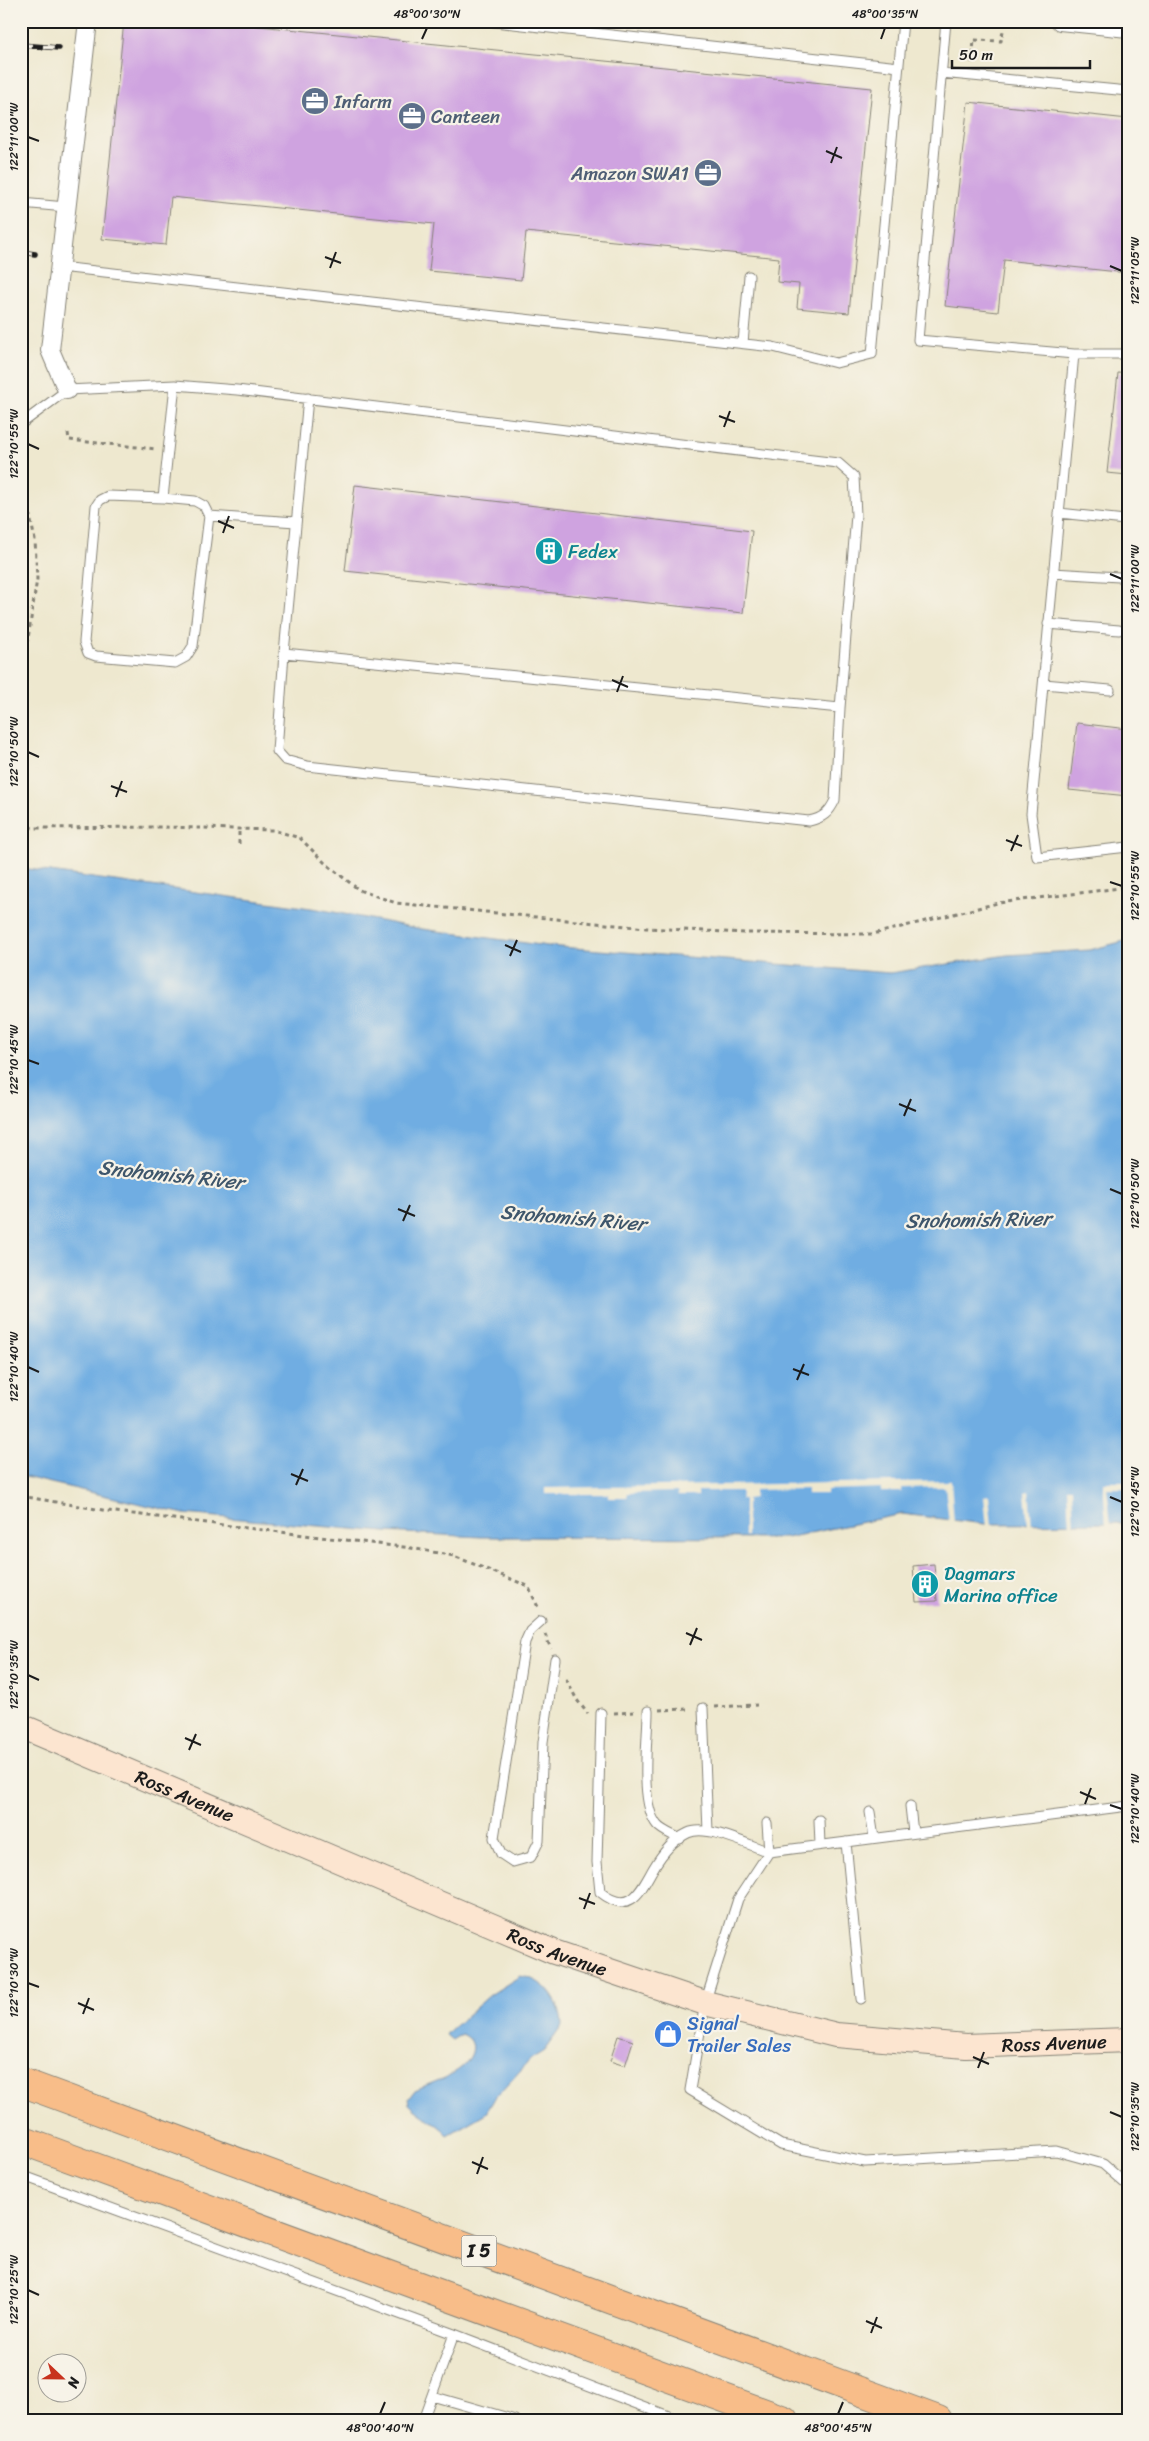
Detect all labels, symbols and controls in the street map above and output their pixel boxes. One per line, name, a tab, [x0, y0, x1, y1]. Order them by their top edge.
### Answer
text: 48°00'30"N	[394, 3, 461, 25]
text: 48°00'35"N	[852, 3, 919, 25]
scale bar	[952, 38, 1089, 70]
text: 50 m	[959, 42, 994, 68]
place label: Infarm	[333, 85, 392, 118]
office icon: Infarm	[300, 86, 330, 116]
place label: Canteen	[431, 100, 500, 133]
office icon: Canteen	[397, 101, 427, 131]
text: 122°11'00"W	[3, 102, 25, 171]
place label: Amazon SWA1	[570, 157, 689, 190]
office icon: Amazon SWA1	[693, 158, 723, 188]
text: 122°11'05"W	[1124, 236, 1146, 305]
text: 122°10'55"W	[3, 408, 25, 479]
place label: Fedex	[568, 535, 618, 568]
building icon: Fedex	[534, 536, 564, 566]
text: 122°11'00"W	[1124, 544, 1146, 613]
text: 122°10'50"W	[3, 716, 25, 787]
text: 122°10'55"W	[1124, 850, 1146, 921]
text: 122°10'45"W	[3, 1024, 25, 1095]
water label: Snohomish River	[97, 1150, 249, 1200]
text: 122°10'50"W	[1124, 1158, 1146, 1229]
water label: Snohomish River	[499, 1194, 651, 1242]
water label: Snohomish River	[905, 1201, 1055, 1239]
text: 122°10'40"W	[3, 1331, 25, 1402]
text: 122°10'45"W	[1124, 1466, 1146, 1537]
place label: Dagmars Marina office	[944, 1557, 1058, 1612]
building icon: Dagmars Marina office	[910, 1569, 940, 1599]
text: 122°10'35"W	[3, 1640, 25, 1710]
street label: Ross Avenue	[130, 1760, 240, 1831]
text: 122°10'40"W	[1124, 1773, 1146, 1844]
street label: Ross Avenue	[502, 1918, 612, 1985]
text: 122°10'30"W	[3, 1947, 25, 2018]
place label: Signal Trailer Sales	[687, 2007, 791, 2062]
shop icon: Signal Trailer Sales	[653, 2019, 683, 2049]
street label: Ross Avenue	[1001, 2024, 1108, 2061]
text: 122°10'35"W	[1124, 2082, 1146, 2152]
road number: I 5	[462, 2236, 496, 2266]
text: 122°10'25"W	[3, 2254, 25, 2325]
north arrow	[38, 2354, 88, 2404]
text: N	[60, 2373, 87, 2392]
text: 48°00'40"N	[346, 2417, 415, 2439]
text: 48°00'45"N	[804, 2417, 872, 2439]

